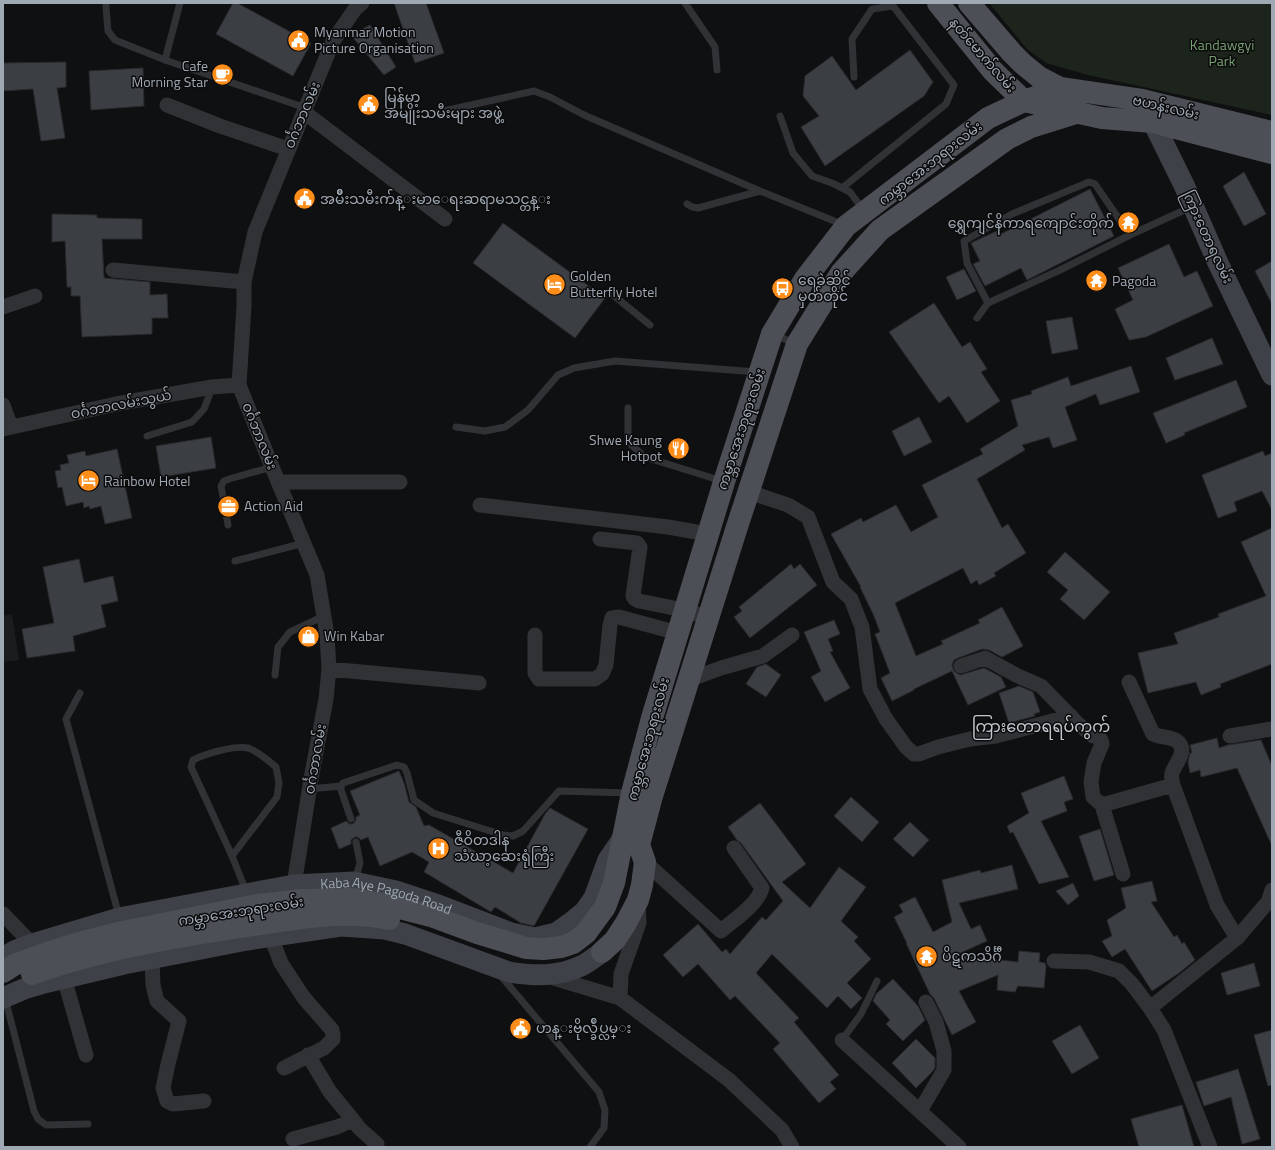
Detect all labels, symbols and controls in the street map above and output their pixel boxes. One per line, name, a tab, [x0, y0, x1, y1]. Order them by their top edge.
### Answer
street label: နတ်မောက်လမ်း	[943, 12, 1022, 98]
place label: Myanmar Motion Picture Organisation	[314, 21, 434, 58]
public building icon: Myanmar Motion Picture Organisation	[286, 27, 312, 53]
park label: Kandawgyi Park	[1190, 34, 1254, 71]
place label: Cafe Morning Star	[131, 55, 208, 92]
cafe icon: Cafe Morning Star	[210, 61, 236, 87]
street label: ဝင်္ဂဘာလမ်း	[278, 78, 325, 152]
place label: မြန်မာ့ အမျိုးသမီးများ အဖွဲ့	[384, 86, 504, 125]
street label: ဗဟန်းလမ်း	[1130, 89, 1202, 126]
public building icon: မြန်မာ့ အမျိုးသမီးများ အဖွဲ့	[355, 92, 381, 118]
street label: ကမ္ဘာအေးဘုရားလမ်း	[873, 115, 987, 211]
public building icon: အမ်ိဳးသမီးက်န္းမာေရးဆရာမသင္တန္း	[292, 186, 318, 212]
street label: ကြားတောရလမ်း	[1176, 187, 1239, 288]
place label: အမ်ိဳးသမီးက်န္းမာေရးဆရာမသင္တန္း	[320, 188, 551, 211]
temple icon: ရွှေကျင်နိကာရကျောင်းတိုက်	[1116, 210, 1142, 236]
place label: ရွှေကျင်နိကာရကျောင်းတိုက်	[948, 212, 1114, 235]
place label: Golden Butterfly Hotel	[570, 265, 657, 302]
temple icon: Pagoda	[1083, 268, 1109, 294]
place label: ရေခဲဆိုင် မှတ်တိုင်	[798, 269, 851, 308]
place label: Pagoda	[1112, 270, 1156, 291]
hotel icon: Golden Butterfly Hotel	[542, 271, 568, 297]
bus stop icon: ရေခဲဆိုင် မှတ်တိုင်	[769, 275, 795, 301]
street label: ကမ္ဘာအေးဘုရားလမ်း	[711, 365, 772, 493]
street label: ဝင်္ဂဘာလမ်းသွယ်	[69, 383, 173, 425]
street label: ဝင်္ဂဘာလမ်း	[237, 399, 283, 473]
place label: Shwe Kaung Hotpot	[589, 429, 662, 466]
restaurant icon: Shwe Kaung Hotpot	[665, 435, 691, 461]
hotel icon: Rainbow Hotel	[75, 468, 101, 494]
place label: Rainbow Hotel	[104, 470, 191, 491]
office icon: Action Aid	[216, 493, 242, 519]
place label: Action Aid	[244, 495, 303, 516]
shop icon: Win Kabar	[296, 623, 322, 649]
place label: Win Kabar	[324, 625, 384, 646]
street label: ကမ္ဘာအေးဘုရားလမ်း	[621, 675, 676, 803]
district label: ကြားတောရရပ်ကွက်	[972, 714, 1110, 740]
street label: ဝင်္ဂဘာလမ်း	[298, 722, 331, 796]
place label: ဇီဝိတဒါန သံဃာ့ဆေးရုံကြီး	[454, 829, 554, 868]
hospital icon: ဇီဝိတဒါန သံဃာ့ဆေးရုံကြီး	[425, 835, 451, 861]
street label: Kaba Aye Pagoda Road	[320, 871, 455, 919]
street label: ကမ္ဘာအေးဘုရားလမ်း	[177, 890, 305, 933]
temple icon: ပိဋကသိင်္ဂီ	[914, 943, 940, 969]
place label: ပိဋကသိင်္ဂီ	[942, 945, 1002, 968]
public building icon: ဟန္းဗိုလ္ခ်ဳပ္လမ္း	[507, 1015, 533, 1041]
place label: ဟန္းဗိုလ္ခ်ဳပ္လမ္း	[536, 1017, 631, 1040]

